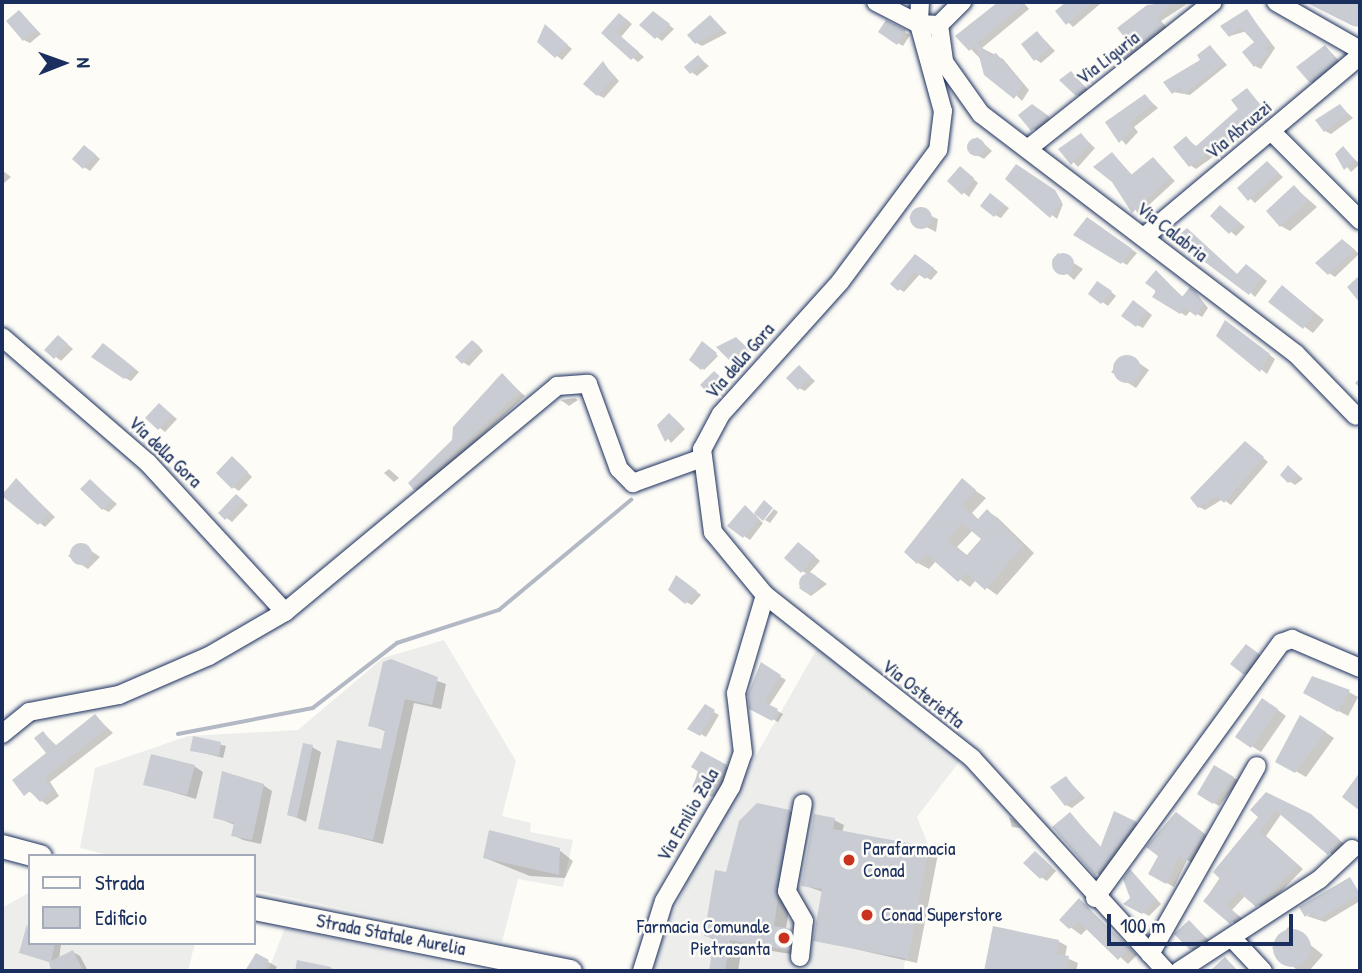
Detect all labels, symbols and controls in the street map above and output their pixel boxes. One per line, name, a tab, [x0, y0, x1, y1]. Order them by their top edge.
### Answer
street label: Via Liguria	[1072, 26, 1144, 90]
north arrow	[28, 28, 98, 98]
text: N	[71, 57, 97, 68]
street label: Via Abruzzi	[1201, 96, 1277, 164]
street label: Via Calabria	[1132, 197, 1212, 267]
street label: Via della Gora	[701, 318, 779, 404]
street label: Via della Gora	[124, 411, 206, 493]
street label: Via Osterietta	[877, 655, 969, 733]
street label: Via Emilio Zola	[652, 765, 724, 865]
place label: Parafarmacia Conad	[863, 838, 955, 882]
marker: Parafarmacia Conad	[841, 852, 857, 868]
legend	[28, 854, 256, 945]
text: Strada	[95, 868, 145, 897]
scale bar	[1110, 900, 1296, 944]
text: Edificio	[95, 903, 147, 932]
place label: Conad Superstore	[881, 904, 1003, 926]
marker: Conad Superstore	[859, 907, 875, 923]
street label: Strada Statale Aurelia	[315, 909, 467, 961]
text: 100 m	[1120, 911, 1166, 940]
place label: Farmacia Comunale Pietrasanta	[637, 916, 770, 960]
marker: Farmacia Comunale Pietrasanta	[776, 930, 792, 946]

